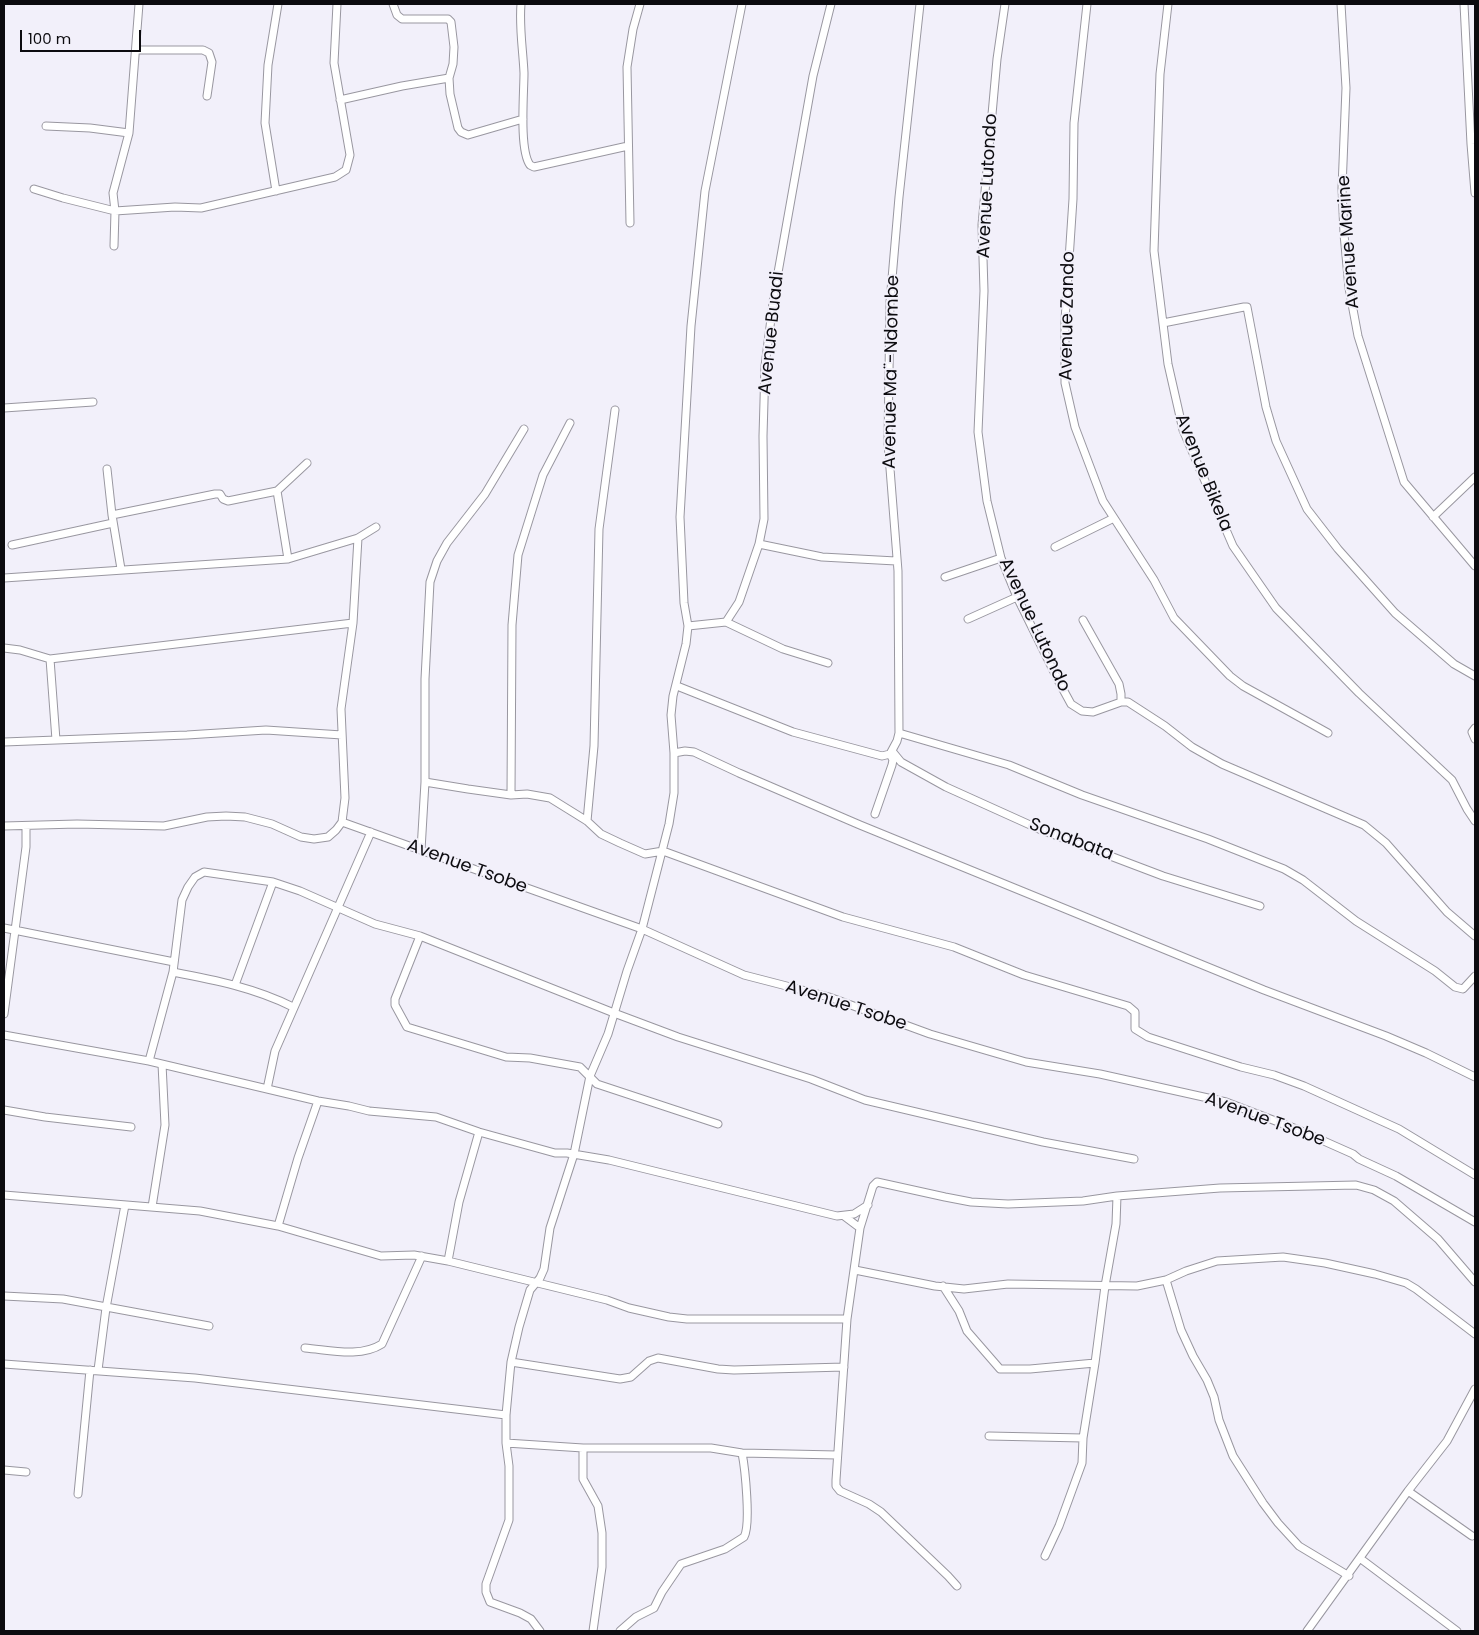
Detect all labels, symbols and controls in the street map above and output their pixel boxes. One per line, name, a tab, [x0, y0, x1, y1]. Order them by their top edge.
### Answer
scale bar	[22, 20, 144, 52]
text: 100 m	[28, 28, 71, 49]
street label: Avenue Lutondo	[973, 113, 1003, 259]
street label: Avenue Marine	[1334, 174, 1364, 310]
street label: Avenue Zando	[1056, 251, 1080, 381]
street label: Avenue Buadi	[755, 270, 789, 396]
street label: Avenue Ma¨-Ndombe	[880, 275, 904, 469]
street label: Avenue Bikela	[1170, 411, 1236, 535]
street label: Avenue Lutondo	[994, 555, 1074, 695]
street label: Sonabata	[1026, 814, 1116, 866]
street label: Avenue Tsobe	[404, 835, 530, 899]
street label: Avenue Tsobe	[783, 976, 909, 1036]
street label: Avenue Tsobe	[1202, 1088, 1328, 1152]

